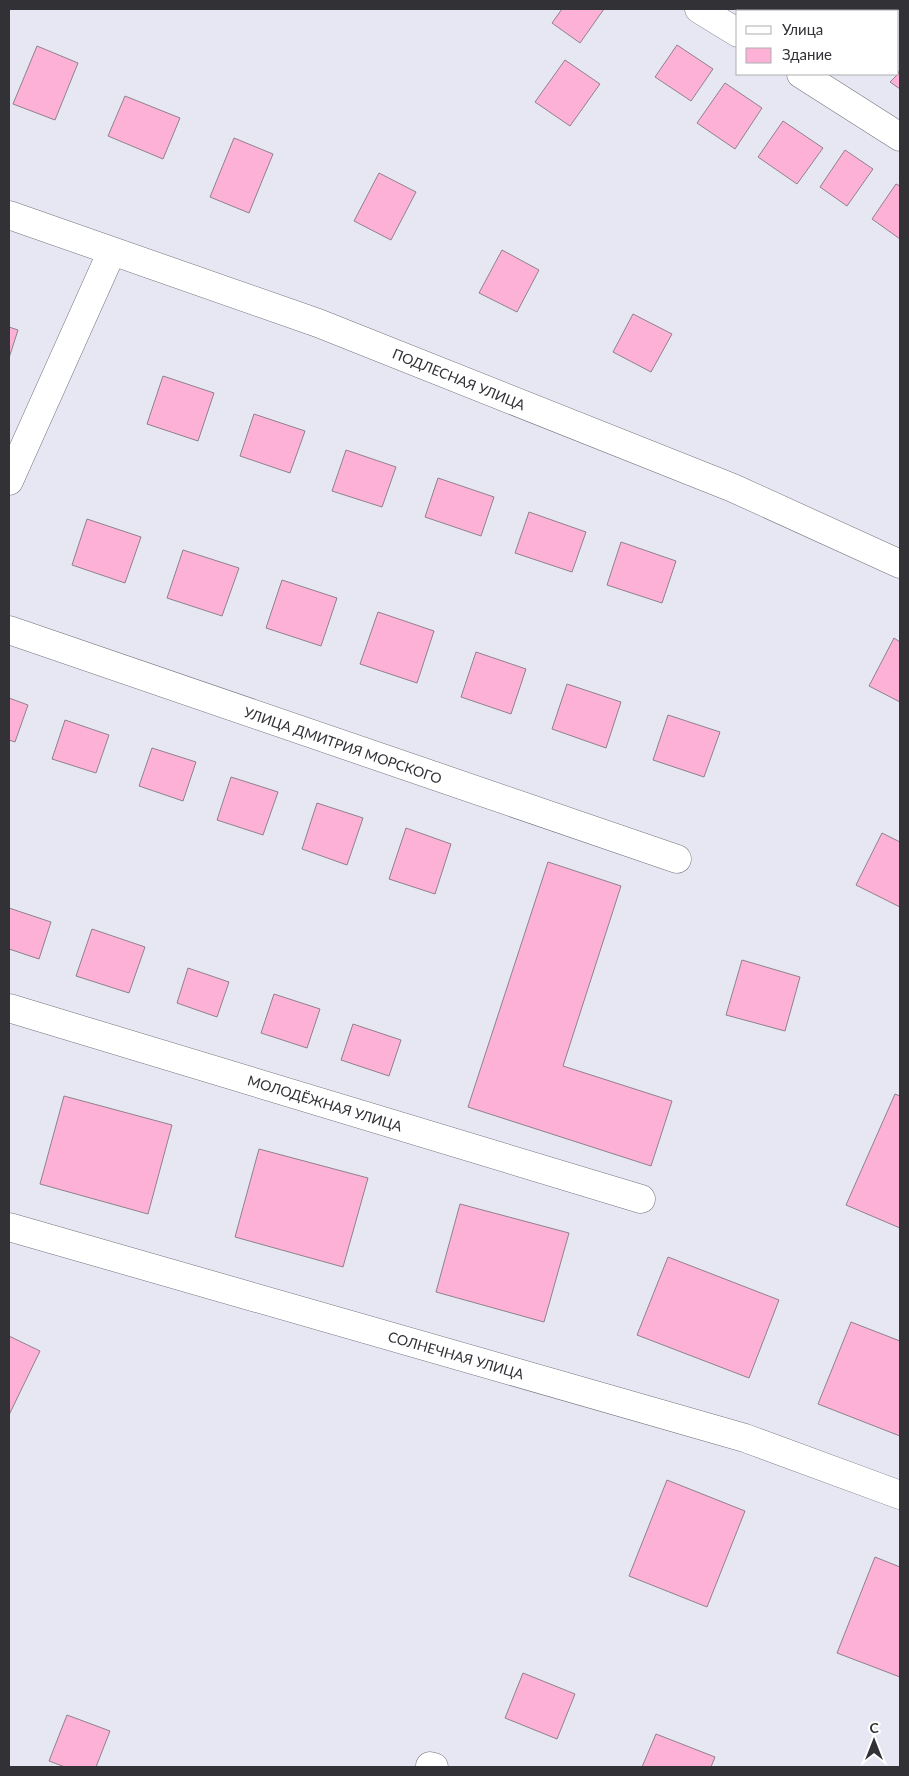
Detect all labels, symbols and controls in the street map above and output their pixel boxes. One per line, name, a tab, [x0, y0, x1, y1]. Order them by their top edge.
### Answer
legend	[736, 10, 899, 75]
text: Улица	[782, 20, 823, 38]
text: Здание	[782, 45, 832, 63]
street label: ПОДЛЕСНАЯ УЛИЦА	[390, 345, 528, 414]
street label: УЛИЦА ДМИТРИЯ МОРСКОГО	[242, 703, 444, 787]
street label: МОЛОДЁЖНАЯ УЛИЦА	[246, 1071, 405, 1135]
street label: СОЛНЕЧНАЯ УЛИЦА	[386, 1327, 526, 1383]
north arrow	[849, 1716, 899, 1766]
text: С	[869, 1719, 879, 1736]

